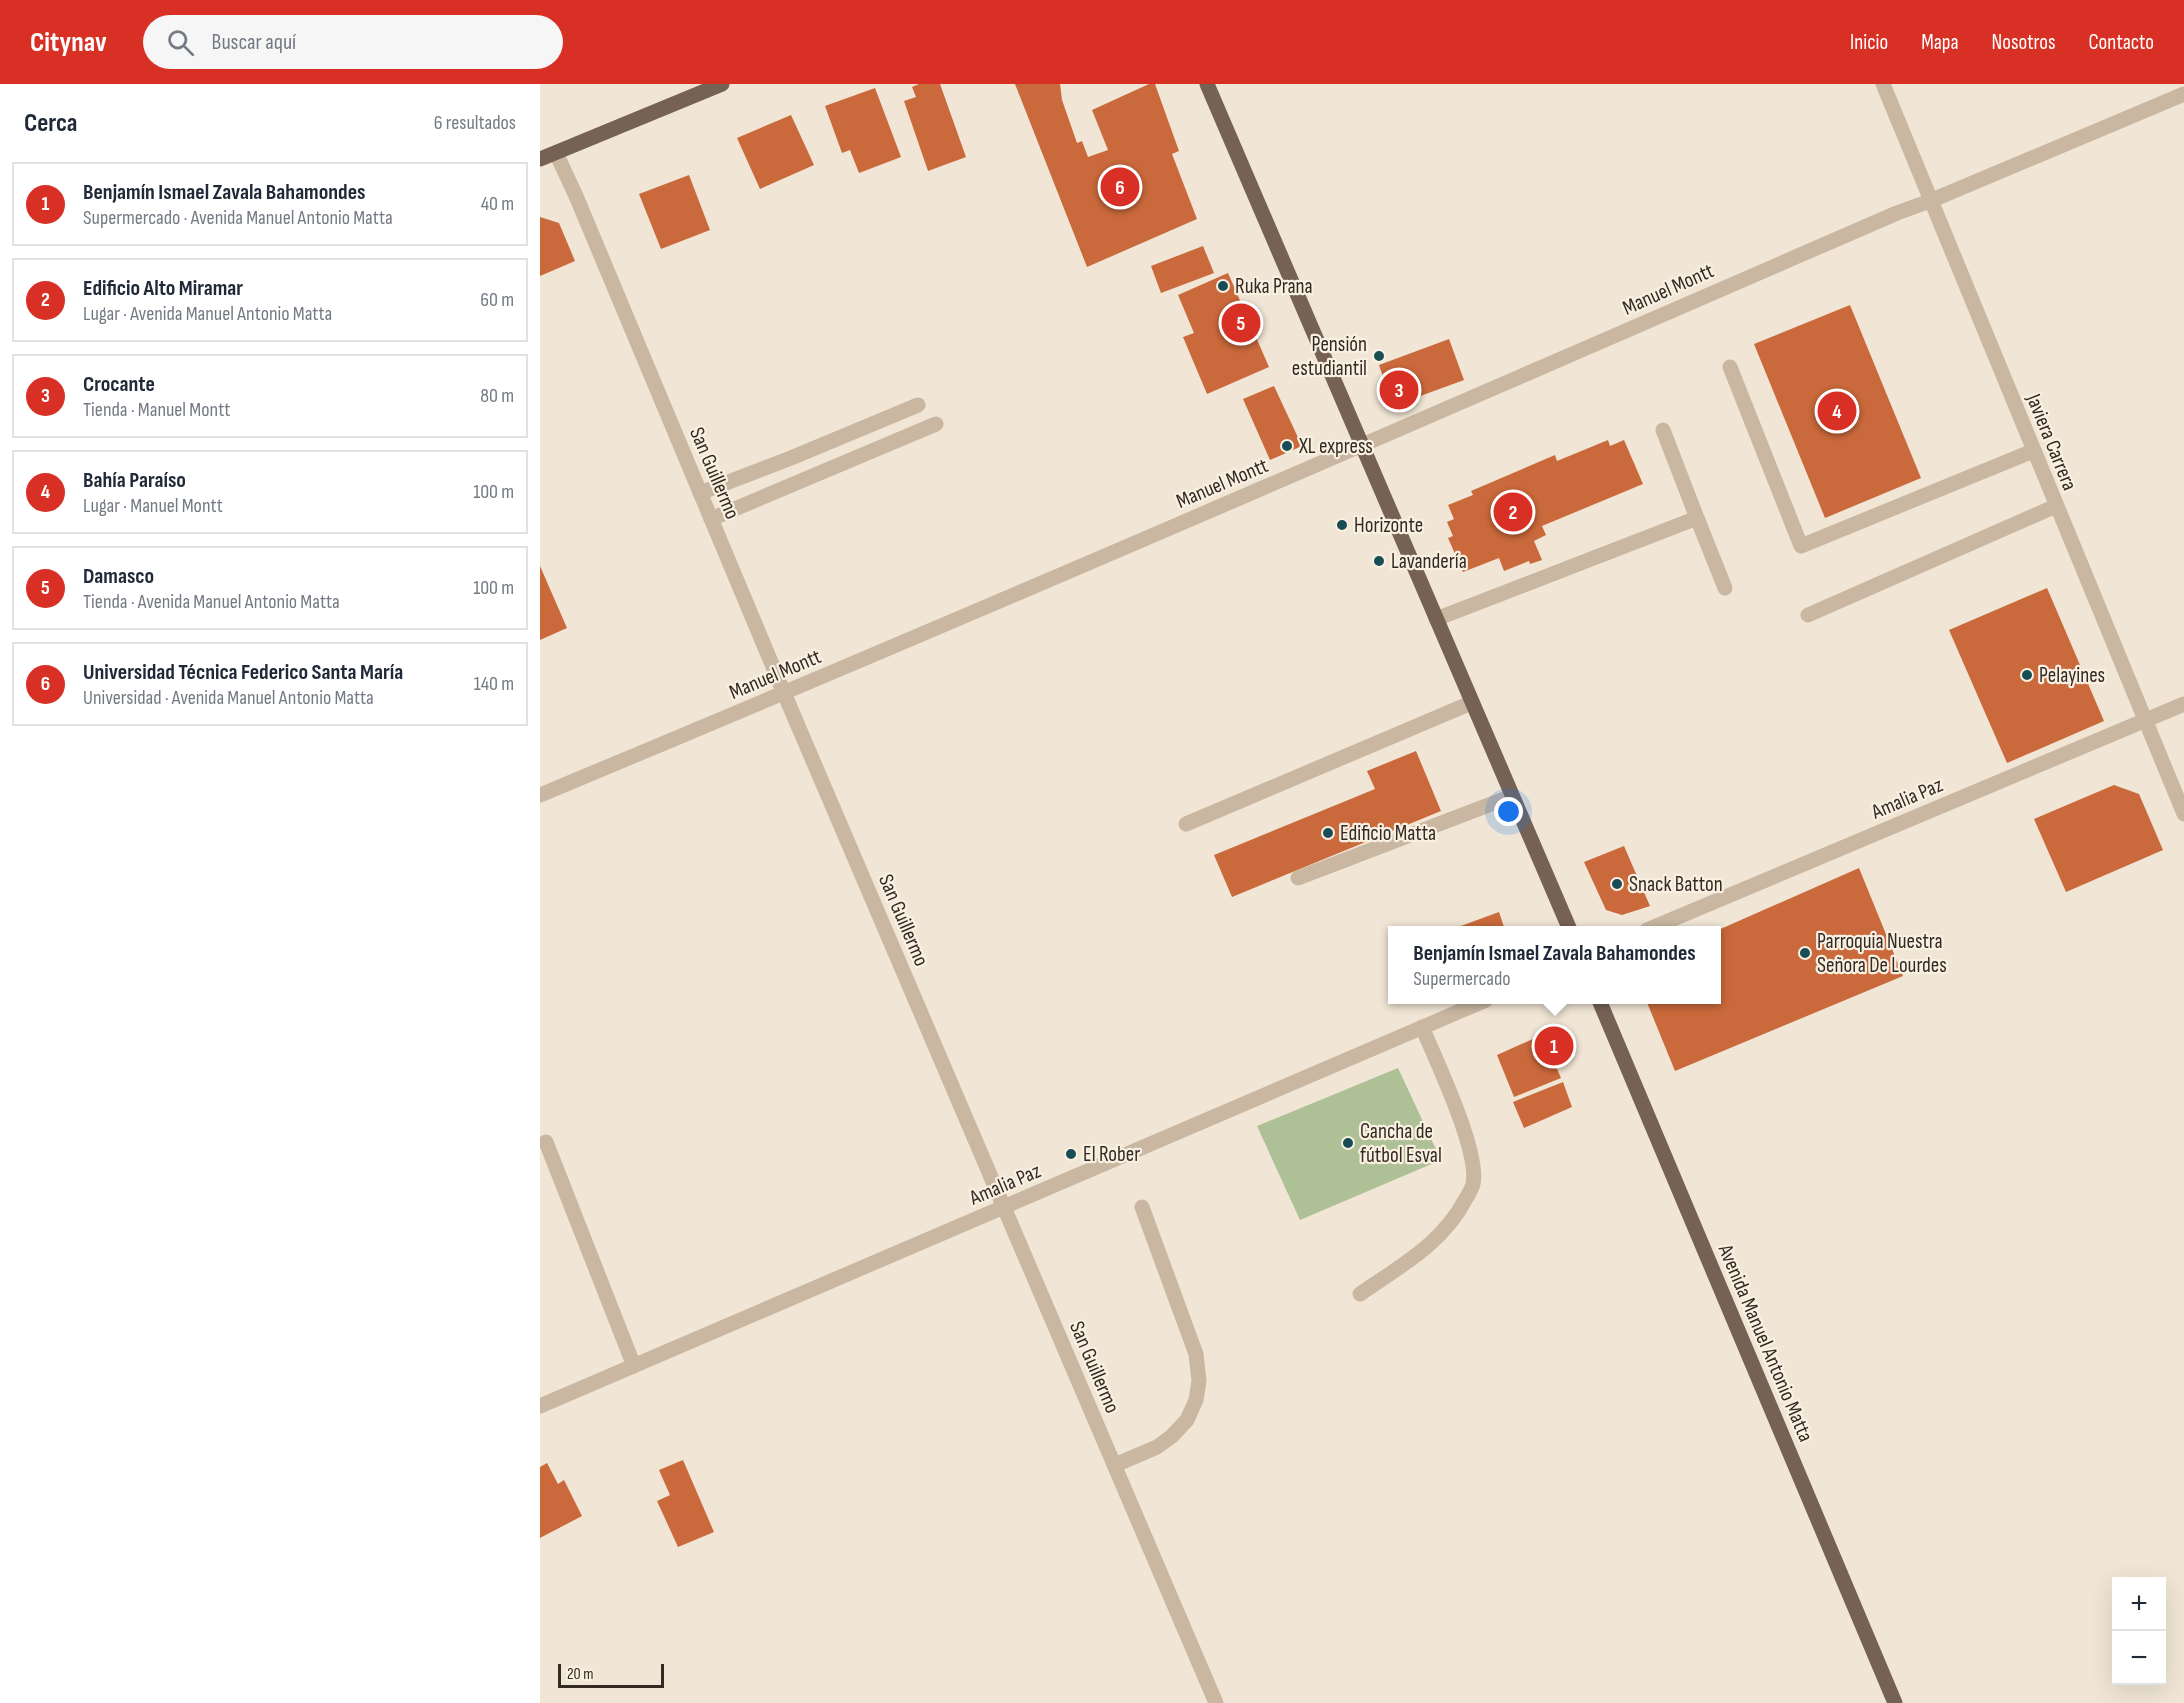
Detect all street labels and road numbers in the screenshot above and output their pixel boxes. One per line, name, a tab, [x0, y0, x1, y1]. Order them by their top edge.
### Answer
street label: Manuel Montt	[1619, 258, 1718, 321]
street label: Javiera Carrera	[2021, 389, 2082, 494]
street label: San Guillermo	[684, 424, 745, 523]
street label: Manuel Montt	[1173, 453, 1272, 514]
street label: Manuel Montt	[726, 644, 825, 705]
street label: Amalia Paz	[1867, 772, 1947, 825]
street label: San Guillermo	[873, 871, 934, 970]
street label: Amalia Paz	[965, 1158, 1045, 1211]
street label: Avenida Manuel Antonio Matta	[1712, 1240, 1818, 1446]
street label: San Guillermo	[1064, 1318, 1125, 1417]

